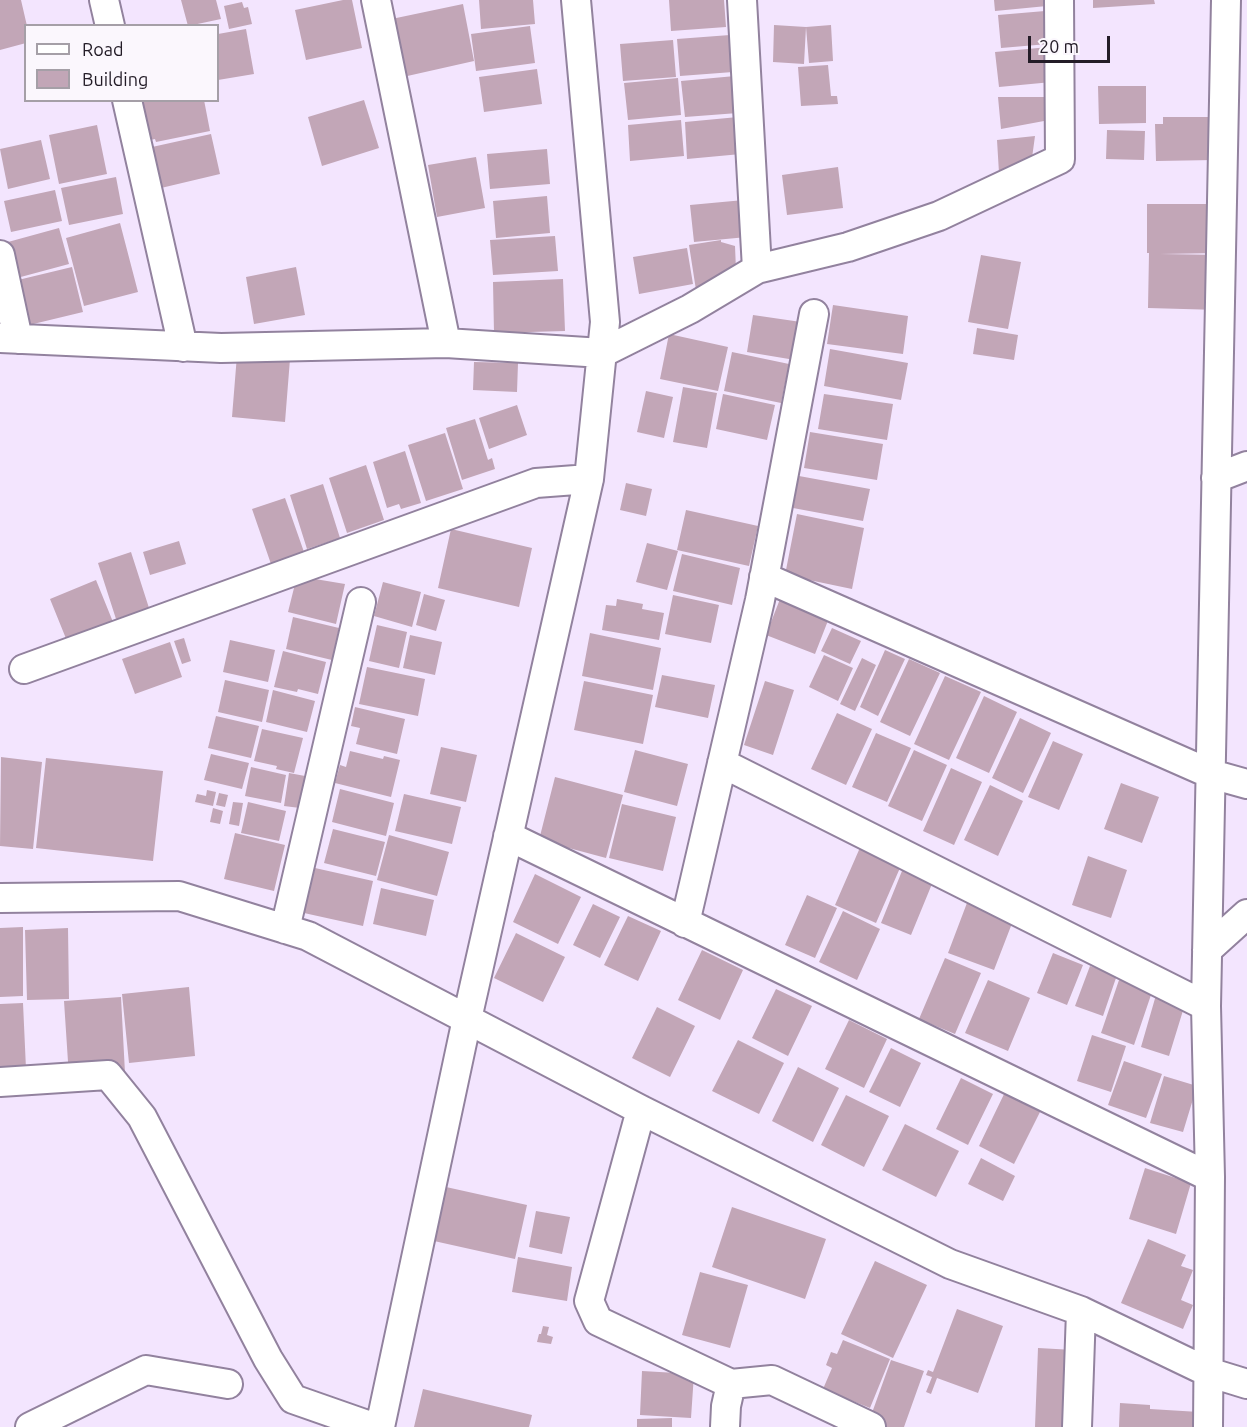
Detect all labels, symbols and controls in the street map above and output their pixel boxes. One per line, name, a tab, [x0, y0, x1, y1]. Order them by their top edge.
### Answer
legend	[24, 24, 219, 102]
scale bar	[1031, 24, 1114, 62]
text: 20 m	[1039, 36, 1079, 56]
text: Road	[82, 39, 124, 59]
text: Building	[82, 69, 148, 89]

